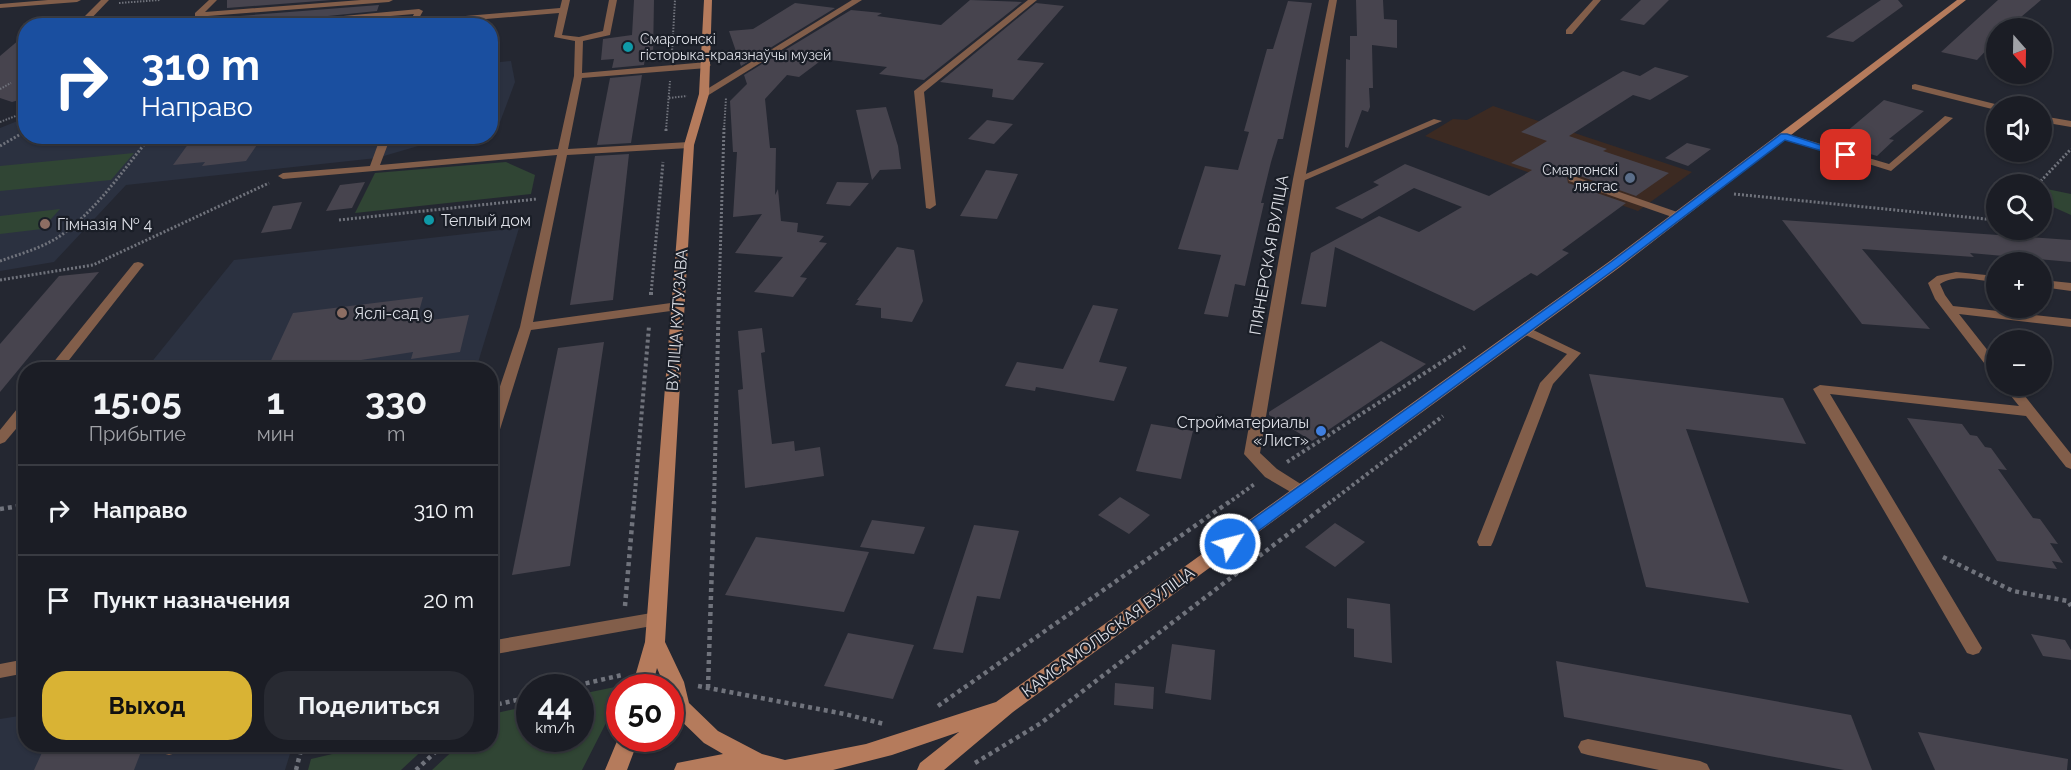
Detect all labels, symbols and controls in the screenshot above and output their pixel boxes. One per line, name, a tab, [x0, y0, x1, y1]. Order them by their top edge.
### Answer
north arrow	[1986, 18, 2052, 84]
map controls	[1986, 18, 2052, 396]
place label: Смаргонскі гісторыка-краязнаўчы музей	[640, 31, 831, 63]
marker: Смаргонскі гісторыка-краязнаўчы музей	[621, 40, 635, 54]
text: 310 m	[141, 41, 260, 90]
icon: right	[42, 42, 120, 120]
text: Направо	[141, 91, 253, 122]
button: sound	[1986, 96, 2052, 162]
pin	[1820, 129, 1871, 180]
icon: arrive	[1829, 138, 1862, 171]
place label: Смаргонскі лясгас	[1542, 162, 1618, 194]
marker: Смаргонскі лясгас	[1623, 171, 1637, 185]
street label: ПІЯНЕРСКАЯ ВУЛІЦА	[1246, 173, 1292, 336]
button: search	[1986, 174, 2052, 240]
place label: Теплый дом	[441, 211, 531, 230]
marker: Теплый дом	[422, 213, 436, 227]
place label: Гімназія № 4	[57, 215, 153, 234]
marker: Гімназія № 4	[38, 217, 52, 231]
street label: ВУЛІЦА КУТУЗАВА	[663, 248, 691, 392]
button: +	[1986, 252, 2052, 318]
place label: Яслі-сад 9	[354, 304, 433, 323]
marker: Яслі-сад 9	[335, 306, 349, 320]
button: −	[1986, 330, 2052, 396]
text: 15:05	[93, 380, 182, 422]
text: 1	[267, 380, 284, 422]
text: 330	[365, 380, 427, 422]
place label: Стройматериалы «Лист»	[1177, 413, 1309, 450]
text: Прибытие	[89, 422, 186, 446]
text: мин	[257, 422, 294, 446]
text: m	[387, 422, 405, 446]
marker: Стройматериалы «Лист»	[1314, 424, 1328, 438]
icon: right	[42, 494, 75, 527]
text: Направо	[93, 497, 187, 523]
text: 310 m	[414, 497, 474, 523]
position arrow	[1198, 512, 1262, 576]
street label: КАМСАМОЛЬСКАЯ ВУЛІЦА	[1018, 563, 1198, 701]
icon: arrive	[42, 584, 75, 617]
text: Пункт назначения	[93, 587, 290, 613]
text: 20 m	[423, 587, 474, 613]
button: Выход	[42, 671, 252, 740]
button: Поделиться	[264, 671, 474, 740]
speed limit sign: 50	[606, 674, 684, 752]
text: 44	[538, 688, 572, 723]
text: km/h	[535, 719, 575, 737]

